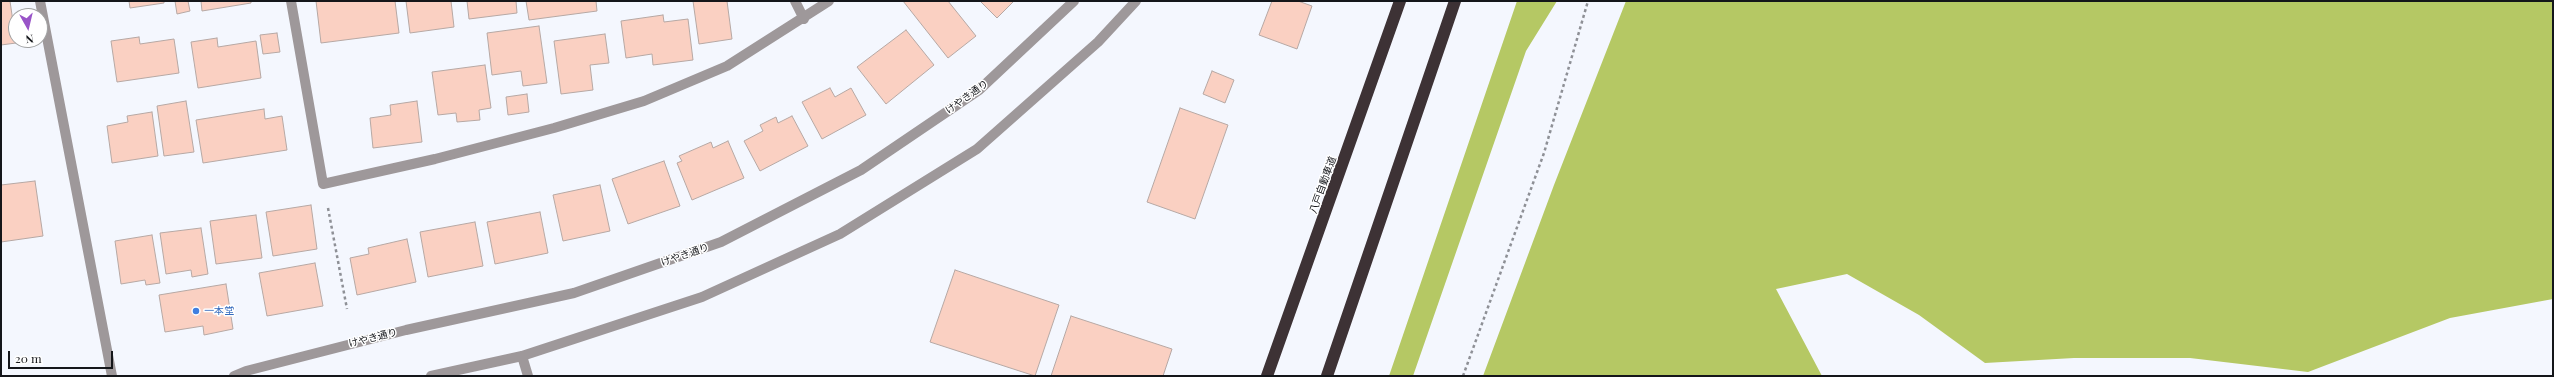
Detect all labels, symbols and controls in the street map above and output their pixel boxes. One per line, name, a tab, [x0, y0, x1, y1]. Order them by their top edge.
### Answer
north arrow	[8, 8, 48, 48]
text: N	[25, 31, 35, 47]
street label: けやき通り	[943, 77, 991, 117]
street label: 八戸自動車道	[1307, 155, 1339, 215]
street label: けやき通り	[659, 241, 711, 269]
place label: 一本堂	[204, 305, 234, 317]
marker: 一本堂	[191, 306, 201, 316]
street label: けやき通り	[347, 326, 399, 350]
scale bar	[10, 343, 115, 369]
text: 20 m	[15, 350, 42, 366]

